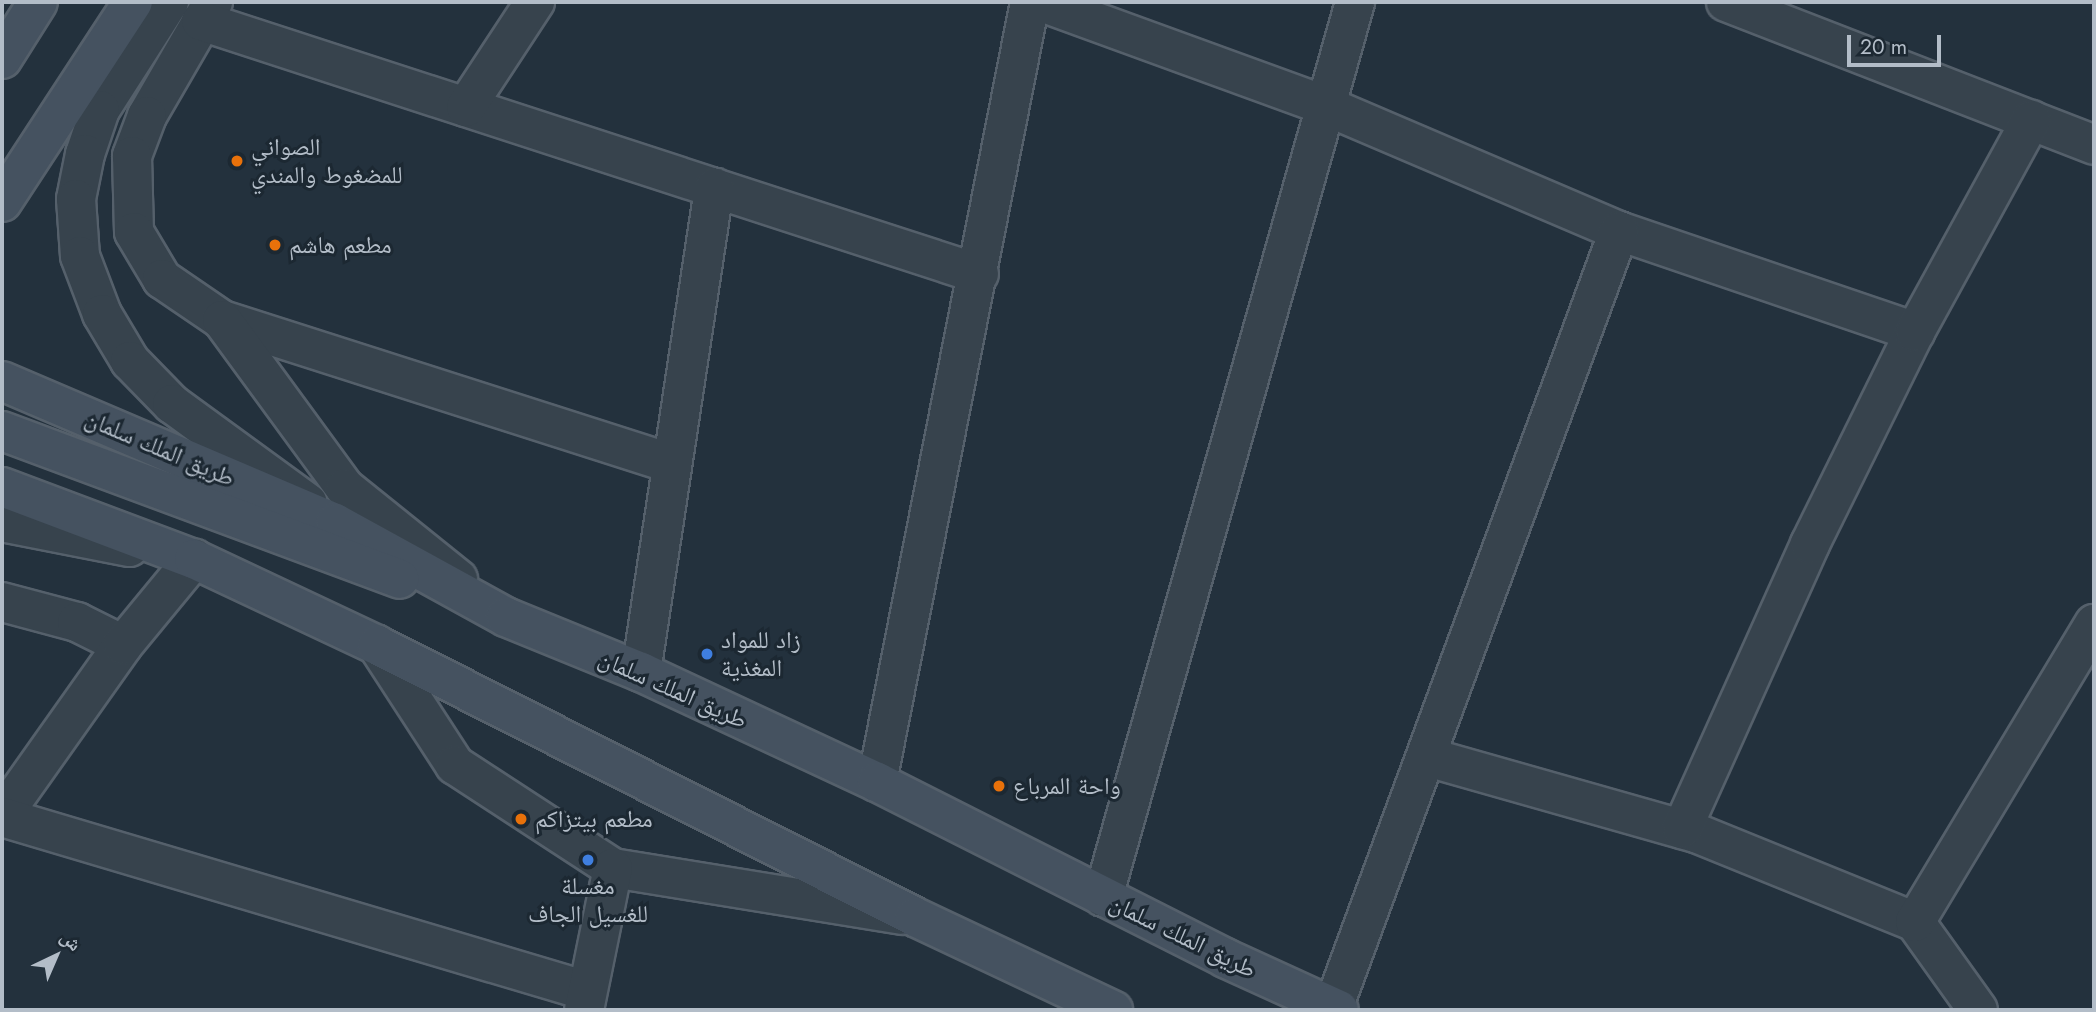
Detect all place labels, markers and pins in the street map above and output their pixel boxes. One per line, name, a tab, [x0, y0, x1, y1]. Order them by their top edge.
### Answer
place label: الصواني للمضغوط والمندي	[251, 133, 403, 189]
marker: الصواني للمضغوط والمندي	[229, 153, 245, 169]
place label: مطعم هاشم	[289, 231, 392, 259]
marker: مطعم هاشم	[267, 237, 283, 253]
place label: زاد للمواد المغذية	[721, 626, 801, 682]
marker: زاد للمواد المغذية	[699, 646, 715, 662]
place label: واحة المرباع	[1013, 772, 1121, 800]
marker: واحة المرباع	[991, 778, 1007, 794]
place label: مطعم بيتزاكم	[535, 805, 653, 833]
marker: مطعم بيتزاكم	[513, 811, 529, 827]
marker: مغسلة للغسيل الجاف	[580, 852, 596, 868]
place label: مغسلة للغسيل الجاف	[528, 872, 648, 928]

